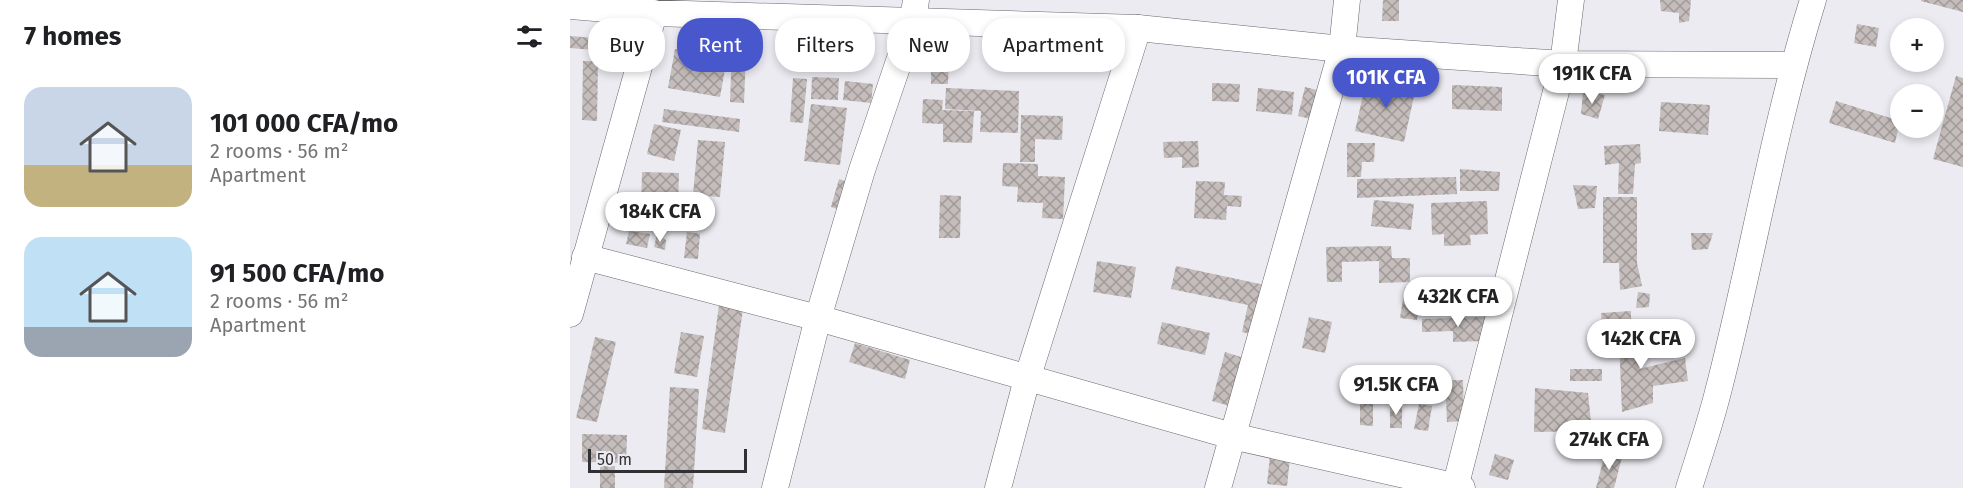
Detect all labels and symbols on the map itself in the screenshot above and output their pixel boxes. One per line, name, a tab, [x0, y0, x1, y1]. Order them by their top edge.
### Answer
pin: 191K CFA	[1530, 54, 1654, 105]
pin: 101K CFA	[1324, 58, 1448, 109]
pin: 184K CFA	[598, 192, 722, 243]
pin: 432K CFA	[1396, 277, 1520, 328]
pin: 142K CFA	[1579, 319, 1703, 370]
pin: 91.5K CFA	[1327, 365, 1465, 416]
pin: 274K CFA	[1547, 420, 1671, 471]
scale bar	[588, 446, 747, 474]

